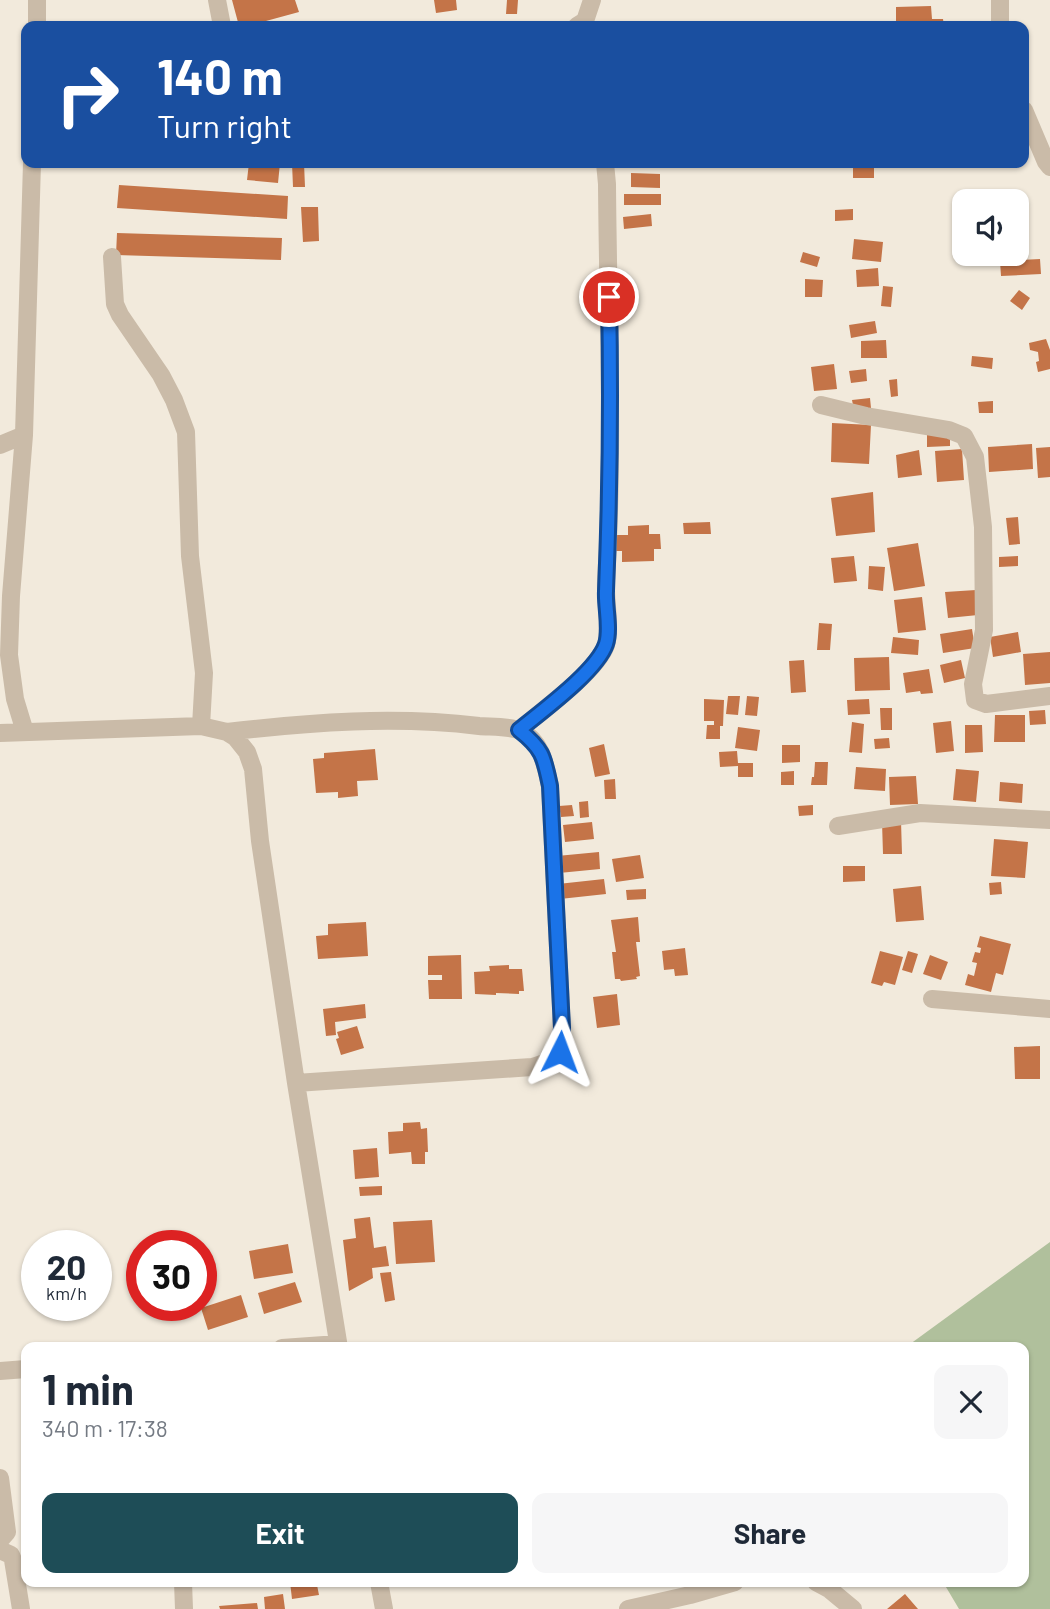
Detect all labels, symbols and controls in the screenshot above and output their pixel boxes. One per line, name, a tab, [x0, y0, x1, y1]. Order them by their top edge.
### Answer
text: 140 m	[157, 46, 283, 105]
icon: right	[42, 49, 133, 140]
text: Turn right	[157, 106, 292, 144]
map controls	[952, 189, 1029, 266]
button: sound	[952, 189, 1029, 266]
pin	[579, 267, 639, 327]
icon: arrive	[590, 278, 628, 316]
position arrow	[523, 1015, 597, 1089]
speed limit sign: 30	[126, 1230, 217, 1321]
text: 20	[47, 1245, 86, 1287]
text: km/h	[46, 1282, 87, 1304]
text: 1 min	[42, 1363, 134, 1413]
button: close	[934, 1365, 1008, 1439]
text: 340 m · 17:38	[42, 1414, 168, 1442]
button: Exit	[42, 1493, 518, 1573]
button: Share	[532, 1493, 1008, 1573]

